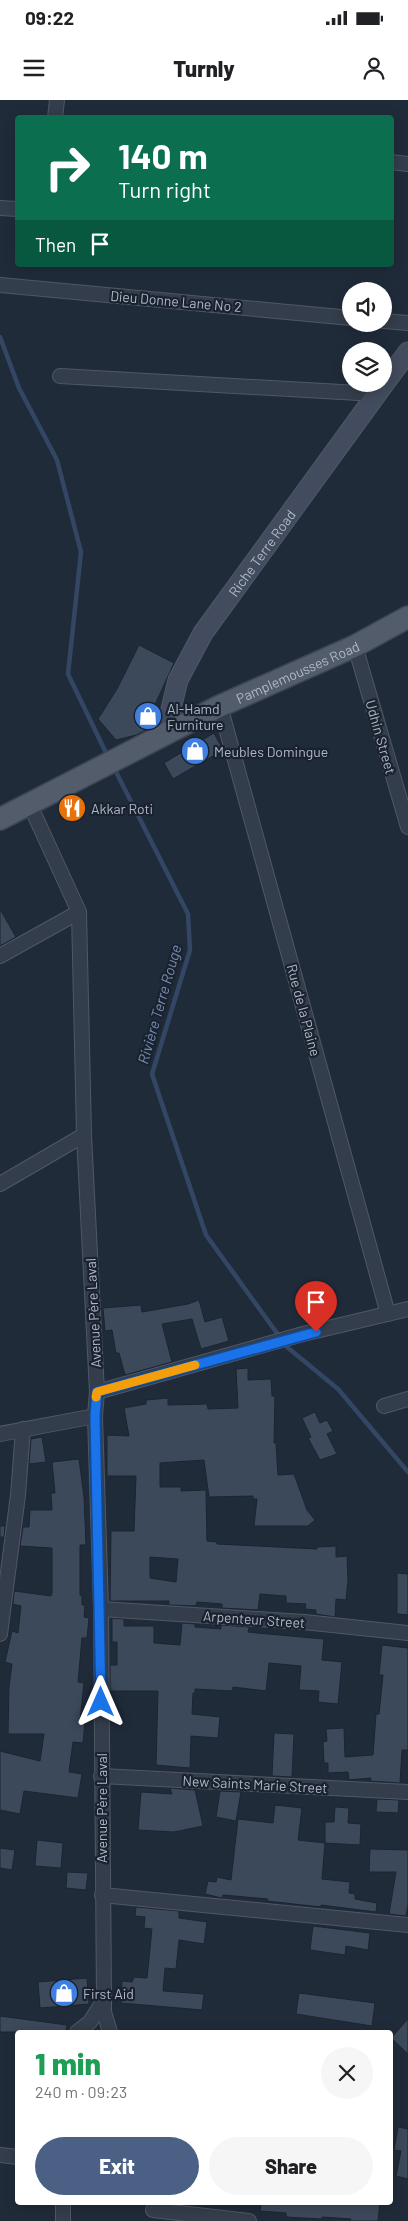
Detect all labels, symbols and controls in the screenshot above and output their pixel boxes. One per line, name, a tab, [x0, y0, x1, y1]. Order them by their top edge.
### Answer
text: 09:22	[25, 6, 74, 29]
icon: menu	[20, 54, 48, 82]
icon: person	[360, 54, 388, 82]
text: Turnly	[173, 55, 235, 81]
text: 140 m	[118, 134, 208, 176]
icon: right	[35, 135, 100, 200]
text: Turn right	[118, 176, 211, 202]
icon: arrive	[86, 230, 114, 258]
text: Then	[35, 233, 76, 256]
map controls	[342, 282, 392, 392]
button: sound	[342, 282, 392, 332]
street label: Dieu Donne Lane No 2	[110, 287, 242, 315]
button: layers	[342, 342, 392, 392]
street label: Riche Terre Road	[224, 506, 299, 599]
street label: Pamplemousses Road	[233, 637, 362, 706]
street label: Udhin Street	[362, 698, 400, 776]
place label: Al-Hamd Furniture	[167, 700, 224, 733]
shop icon: Al-Hamd Furniture	[133, 701, 163, 731]
shop icon: Meubles Domingue	[180, 736, 210, 766]
place label: Meubles Domingue	[214, 743, 328, 760]
restaurant icon: Akkar Roti	[57, 793, 87, 823]
place label: Akkar Roti	[91, 800, 153, 817]
water label: Rivière Terre Rouge	[133, 942, 185, 1066]
street label: Rue de la Plaine	[284, 962, 324, 1058]
street label: Avenue Père Laval	[82, 1258, 104, 1368]
pin	[295, 1281, 337, 1332]
icon: arrive	[302, 1288, 330, 1316]
street label: Arpenteur Street	[202, 1607, 306, 1631]
position arrow	[74, 1675, 126, 1727]
street label: Avenue Père Laval	[93, 1753, 110, 1863]
street label: New Saints Marie Street	[182, 1772, 328, 1796]
shop icon: First Aid	[49, 1978, 79, 2008]
place label: First Aid	[83, 1985, 134, 2002]
text: 1 min	[35, 2045, 101, 2081]
button: close	[321, 2047, 373, 2099]
text: 240 m · 09:23	[35, 2082, 127, 2101]
button: Exit	[35, 2137, 199, 2195]
button: Share	[209, 2137, 373, 2195]

